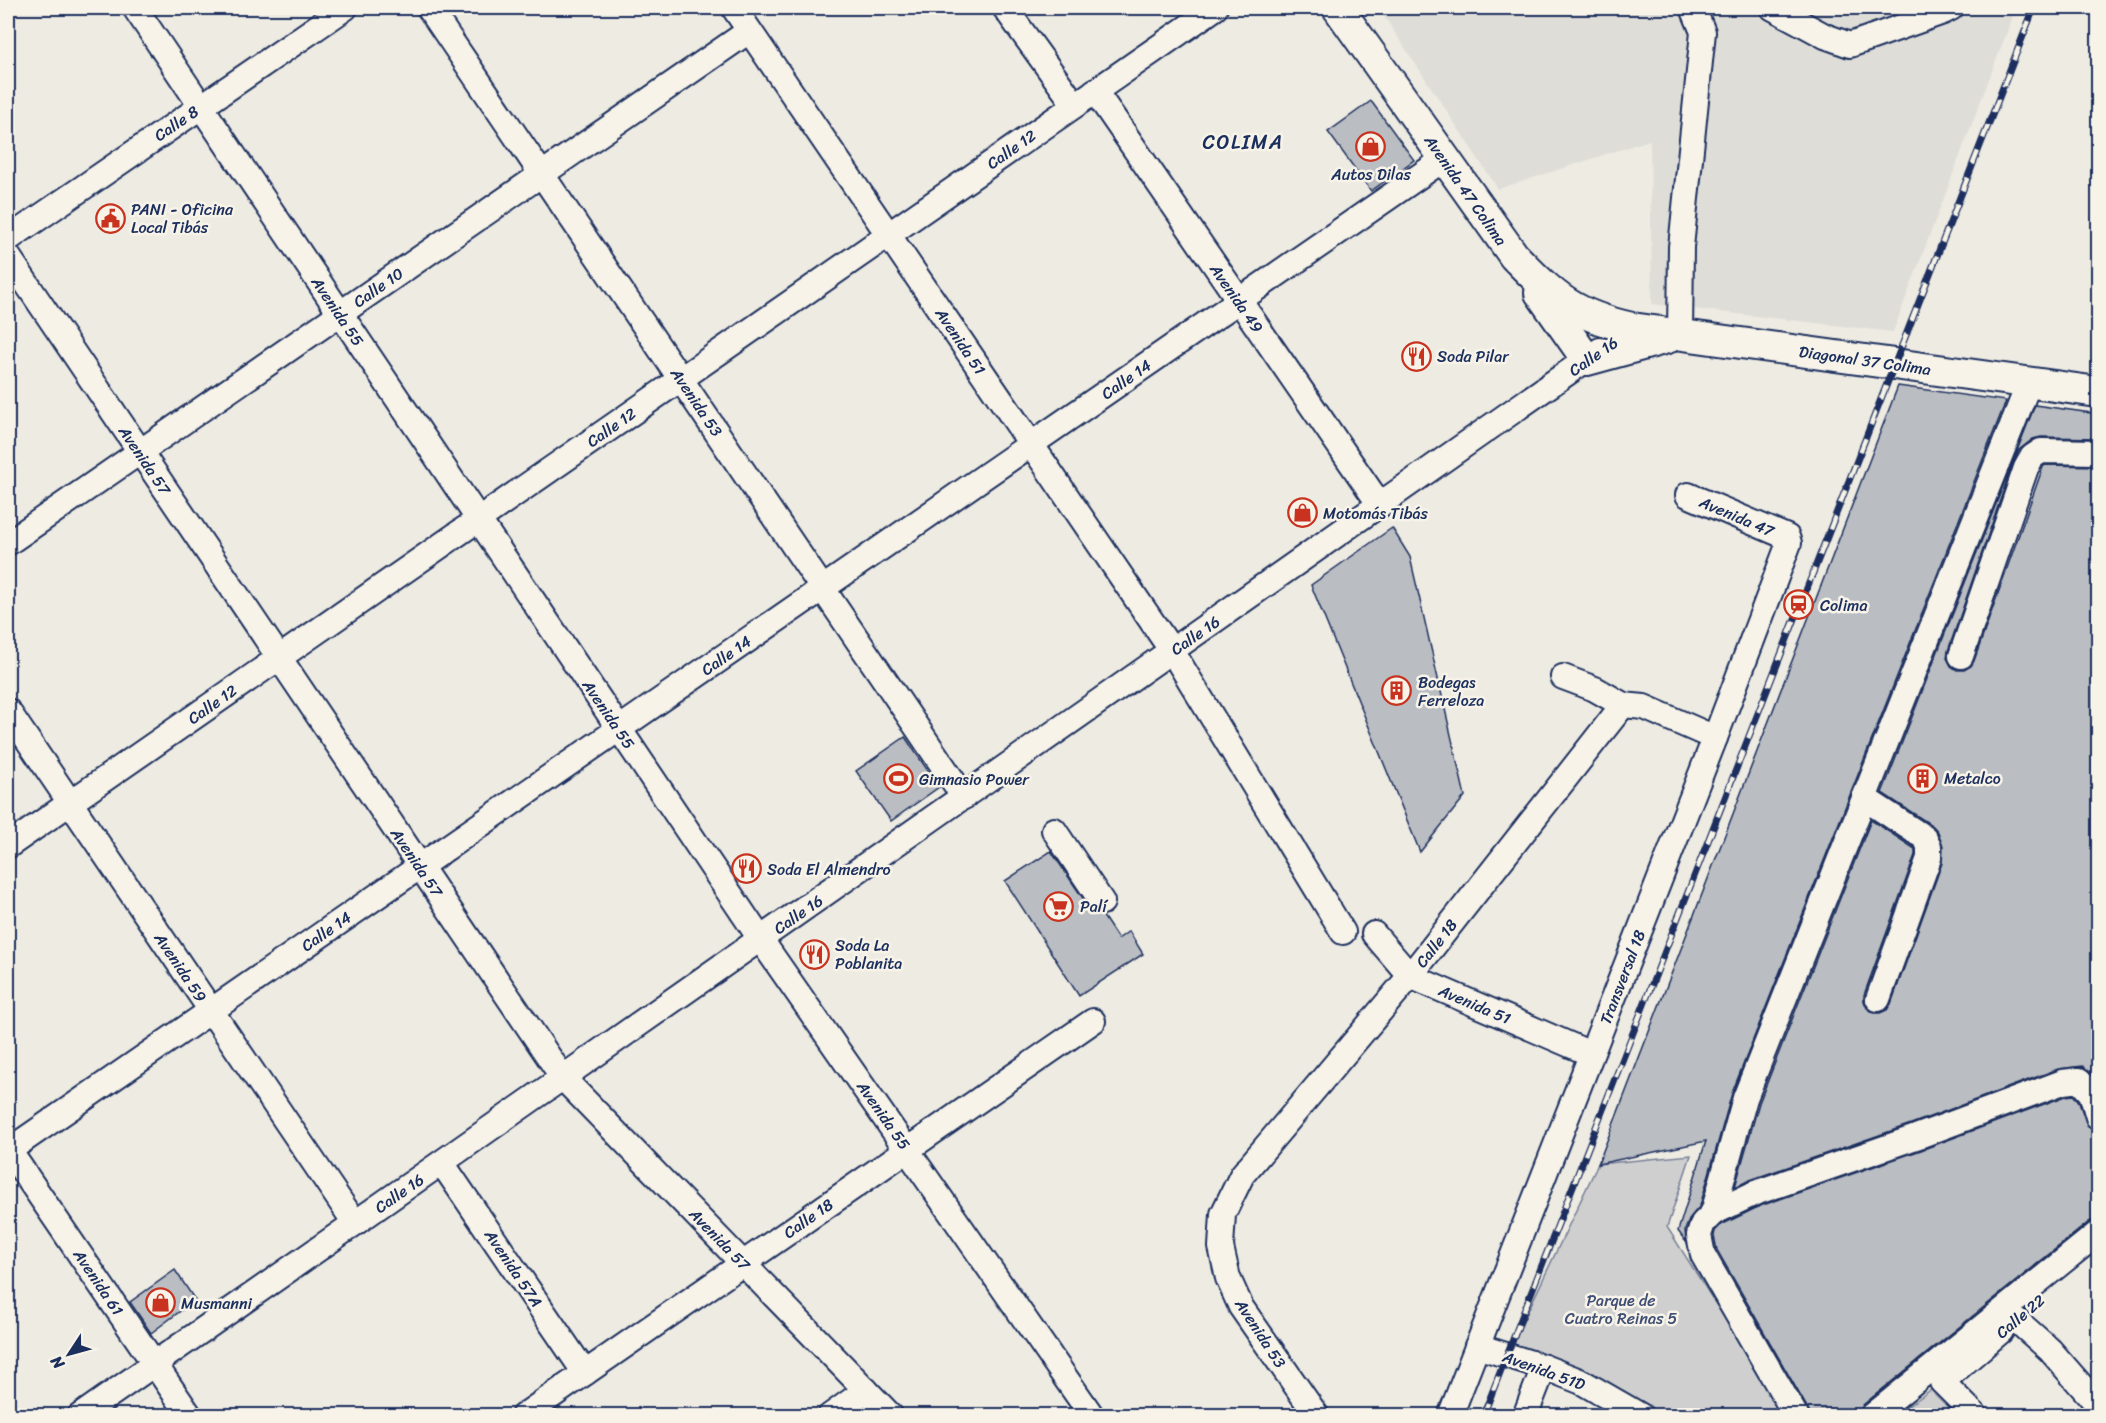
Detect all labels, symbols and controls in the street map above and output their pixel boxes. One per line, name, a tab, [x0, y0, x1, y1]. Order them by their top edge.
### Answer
street label: Calle 8	[148, 97, 205, 149]
street label: Calle 12	[980, 122, 1042, 177]
district label: COLIMA	[1202, 125, 1284, 160]
street label: Avenida 47 Colima	[1416, 128, 1515, 252]
shop icon: Autos Dilas	[1355, 130, 1387, 162]
place label: Autos Dilas	[1330, 160, 1411, 189]
place label: PANI - Oficina Local Tibás	[131, 195, 234, 242]
public building icon: PANI - Oficina Local Tibás	[94, 202, 126, 234]
street label: Avenida 49	[1201, 257, 1271, 339]
street label: Calle 10	[347, 259, 410, 315]
street label: Avenida 55	[303, 269, 372, 352]
street label: Avenida 51	[927, 301, 994, 381]
street label: Calle 16	[1562, 329, 1624, 384]
street label: Diagonal 37 Colima	[1797, 337, 1933, 384]
restaurant icon: Soda Pilar	[1400, 340, 1432, 372]
place label: Soda Pilar	[1437, 342, 1510, 371]
street label: Calle 14	[1095, 351, 1158, 407]
street label: Avenida 53	[662, 361, 731, 443]
street label: Calle 12	[580, 400, 642, 455]
street label: Avenida 57	[110, 419, 179, 502]
street label: Avenida 47	[1694, 487, 1780, 546]
shop icon: Motomás Tibás	[1286, 497, 1318, 529]
place label: Motomás Tibás	[1323, 499, 1428, 528]
station icon: Colima	[1783, 589, 1815, 621]
place label: Colima	[1820, 591, 1867, 620]
street label: Calle 16	[1164, 608, 1226, 663]
street label: Calle 14	[695, 627, 758, 683]
place label: Bodegas Ferreloza	[1418, 668, 1484, 715]
street label: Avenida 55	[574, 672, 643, 755]
building icon: Bodegas Ferreloza	[1381, 675, 1413, 707]
street label: Calle 12	[181, 677, 243, 732]
building icon: Metalco	[1907, 762, 1939, 794]
sports icon: Gimnasio Power	[882, 763, 914, 795]
place label: Metalco	[1944, 764, 2001, 793]
place label: Gimnasio Power	[919, 765, 1030, 794]
street label: Avenida 57	[382, 821, 451, 904]
restaurant icon: Soda El Almendro	[730, 853, 762, 885]
place label: Soda El Almendro	[767, 855, 891, 884]
street label: Calle 16	[767, 887, 829, 942]
supermarket icon: Palí	[1043, 890, 1075, 922]
place label: Palí	[1080, 892, 1109, 921]
street label: Calle 14	[295, 903, 358, 959]
street label: Calle 18	[1408, 912, 1465, 974]
street label: Avenida 59	[146, 925, 215, 1008]
street label: Transversal 18	[1591, 925, 1654, 1029]
place label: Soda La Poblanita	[835, 931, 902, 978]
restaurant icon: Soda La Poblanita	[798, 938, 830, 970]
street label: Avenida 51	[1433, 976, 1516, 1033]
street label: Avenida 55	[848, 1074, 918, 1156]
street label: Calle 16	[368, 1166, 430, 1221]
street label: Calle 18	[777, 1190, 840, 1246]
street label: Avenida 57	[681, 1200, 758, 1278]
street label: Avenida 57A	[476, 1222, 551, 1313]
street label: Avenida 61	[65, 1242, 132, 1322]
park label: Parque de Cuatro Reinas 5	[1565, 1286, 1678, 1333]
shop icon: Musmanni	[144, 1287, 176, 1319]
street label: Calle 22	[1989, 1287, 2052, 1346]
place label: Musmanni	[181, 1289, 253, 1318]
street label: Avenida 53	[1227, 1292, 1294, 1374]
north arrow	[39, 1324, 99, 1384]
street label: Avenida 51D	[1498, 1342, 1590, 1399]
text: N	[42, 1349, 73, 1376]

